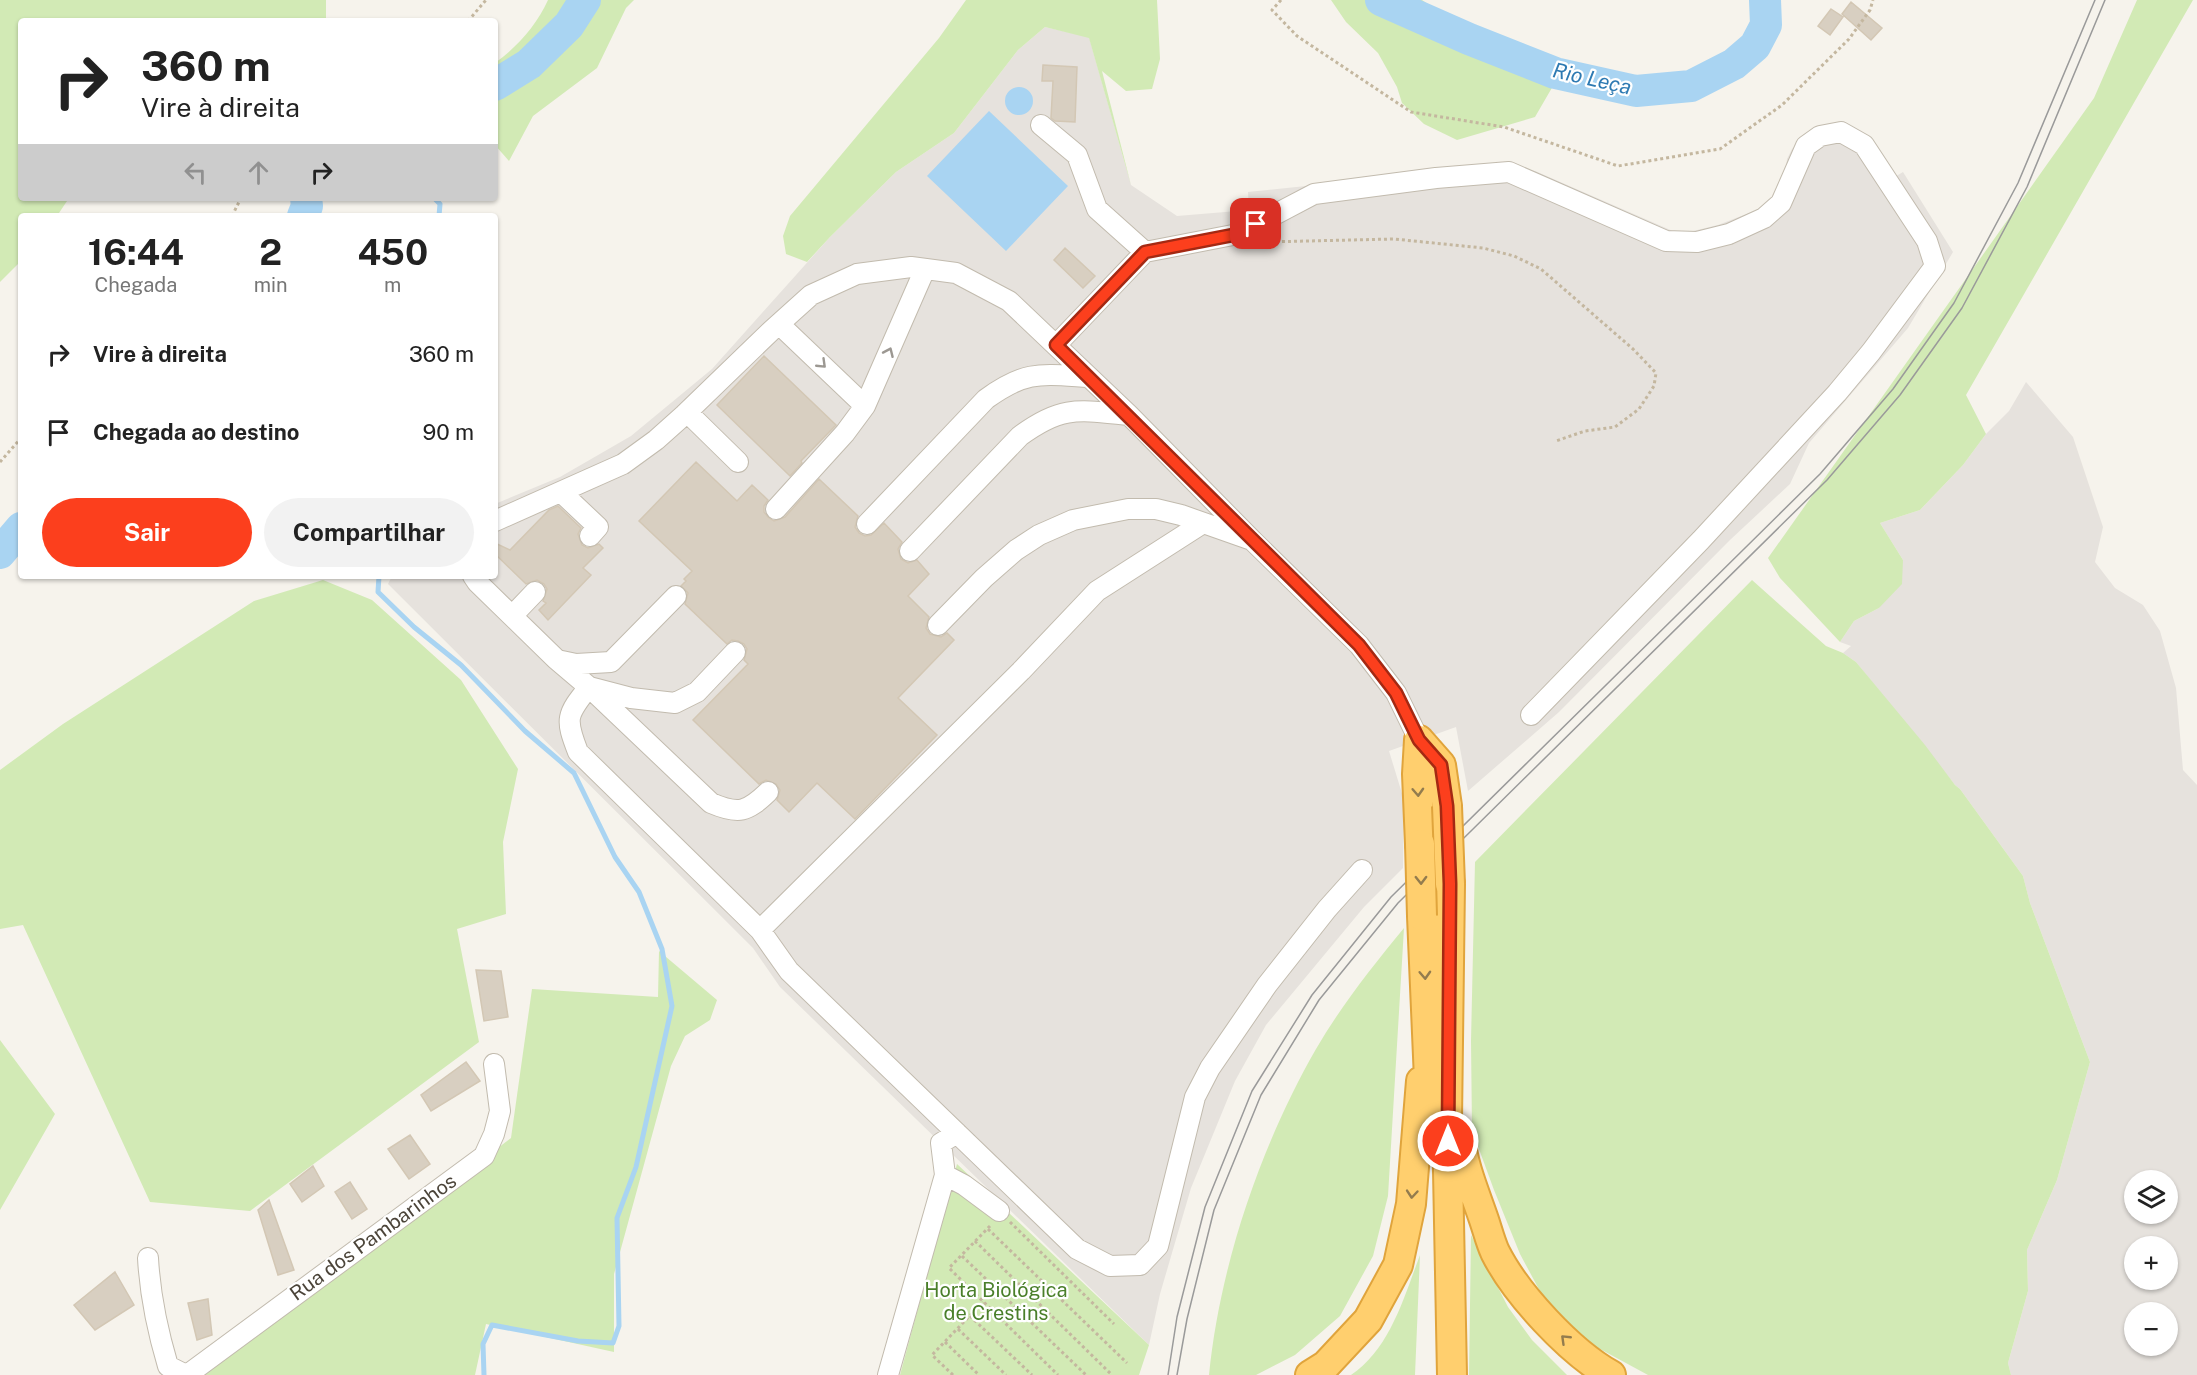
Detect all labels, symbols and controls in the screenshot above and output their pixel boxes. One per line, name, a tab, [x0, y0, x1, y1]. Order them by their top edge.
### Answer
text: 360 m	[141, 41, 271, 90]
icon: right	[42, 42, 120, 120]
water label: Rio Leça	[1550, 57, 1634, 100]
text: Vire à direita	[141, 91, 300, 123]
icon: left	[179, 156, 212, 189]
icon: ahead	[242, 156, 275, 189]
icon: right	[305, 156, 338, 189]
pin	[1230, 198, 1281, 249]
icon: arrive	[1239, 207, 1272, 240]
text: 16:44	[88, 231, 184, 273]
text: 2	[259, 231, 282, 273]
text: 450	[357, 231, 428, 273]
text: Chegada	[94, 273, 177, 297]
text: min	[254, 273, 288, 297]
text: m	[384, 273, 401, 297]
icon: right	[42, 338, 75, 371]
text: Vire à direita	[93, 341, 227, 367]
text: 360 m	[409, 341, 474, 367]
one-way arrow	[882, 348, 894, 359]
one-way arrow	[815, 357, 825, 368]
icon: arrive	[42, 416, 75, 449]
text: Chegada ao destino	[93, 419, 299, 445]
text: 90 m	[423, 419, 474, 445]
button: Sair	[42, 498, 252, 567]
button: Compartilhar	[264, 498, 474, 567]
one-way arrow	[1411, 787, 1424, 796]
one-way arrow	[1415, 875, 1427, 884]
one-way arrow	[1418, 970, 1431, 979]
position arrow	[1416, 1109, 1480, 1173]
street label: Rua dos Pambarinhos	[285, 1169, 461, 1305]
map controls	[2124, 1170, 2178, 1356]
button: layers	[2124, 1170, 2178, 1224]
one-way arrow	[1406, 1190, 1419, 1199]
button: +	[2124, 1236, 2178, 1290]
park label: Horta Biológica de Crestins	[924, 1278, 1068, 1325]
button: −	[2124, 1302, 2178, 1356]
one-way arrow	[1562, 1335, 1572, 1346]

